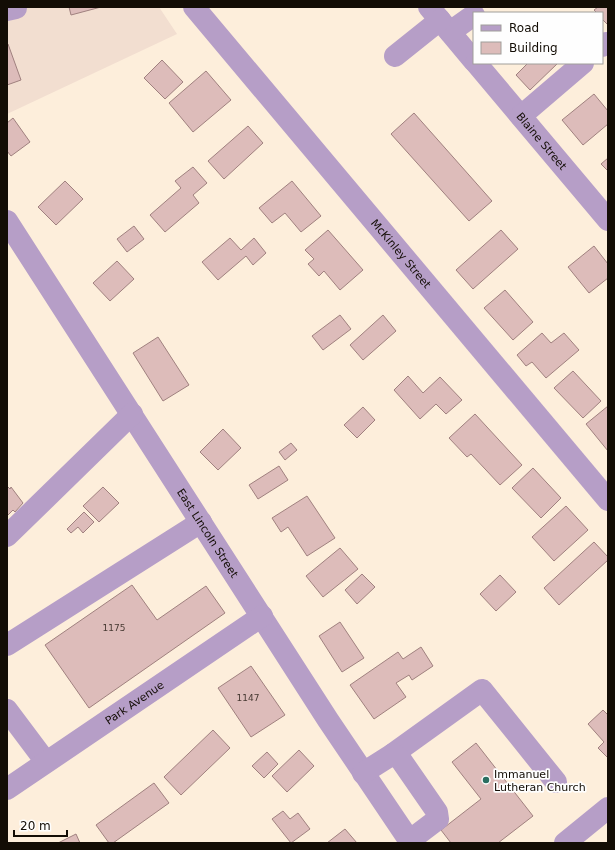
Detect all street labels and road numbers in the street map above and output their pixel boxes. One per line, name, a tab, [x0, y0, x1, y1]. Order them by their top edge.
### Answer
street label: Blaine Street	[513, 110, 570, 173]
street label: McKinley Street	[368, 217, 434, 292]
street label: East Lincoln Street	[174, 486, 241, 581]
street label: Park Avenue	[103, 678, 167, 727]

